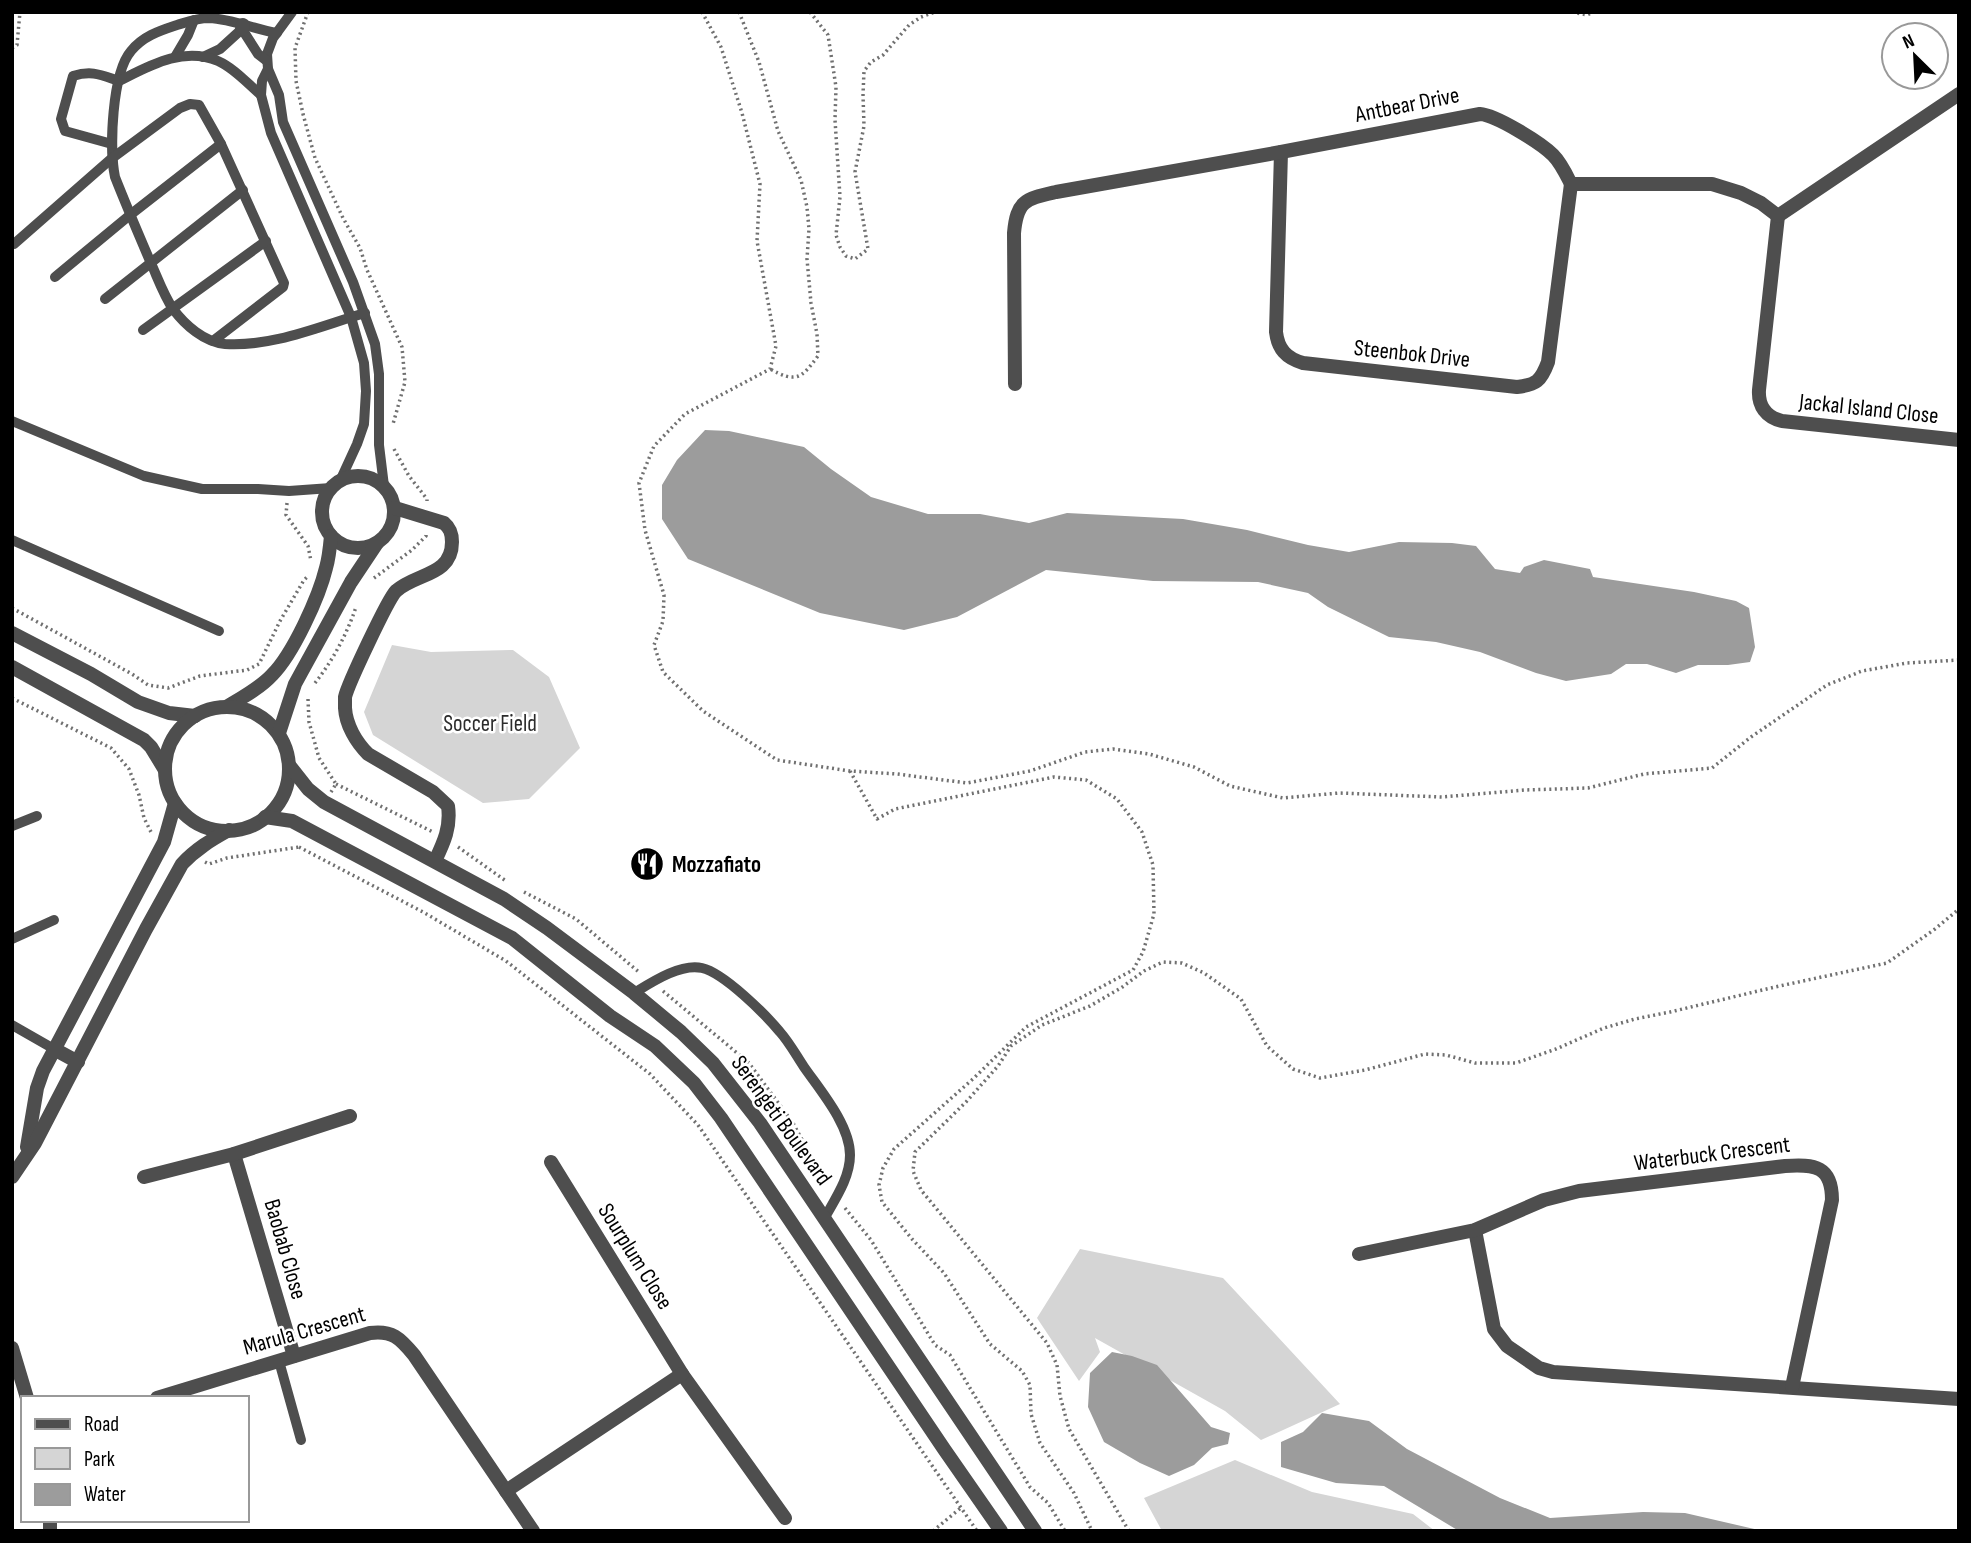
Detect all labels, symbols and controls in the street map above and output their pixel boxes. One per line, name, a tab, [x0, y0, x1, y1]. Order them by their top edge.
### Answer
north arrow	[1880, 21, 1950, 91]
text: N	[1899, 29, 1918, 54]
street label: Antbear Drive	[1352, 81, 1462, 129]
street label: Steenbok Drive	[1352, 334, 1471, 374]
street label: Jackal Island Close	[1797, 388, 1940, 430]
park label: Soccer Field	[443, 710, 537, 738]
restaurant icon: Mozzafiato	[628, 845, 666, 883]
place label: Mozzafiato	[672, 851, 761, 879]
street label: Serengeti Boulevard	[725, 1050, 838, 1191]
street label: Waterbuck Crescent	[1633, 1131, 1792, 1177]
street label: Baobab Close	[257, 1196, 313, 1303]
street label: Sourplum Close	[592, 1198, 679, 1315]
street label: Marula Crescent	[240, 1300, 369, 1362]
legend	[21, 1396, 248, 1522]
text: Road	[84, 1412, 119, 1437]
text: Park	[84, 1447, 115, 1472]
text: Water	[84, 1482, 126, 1507]

